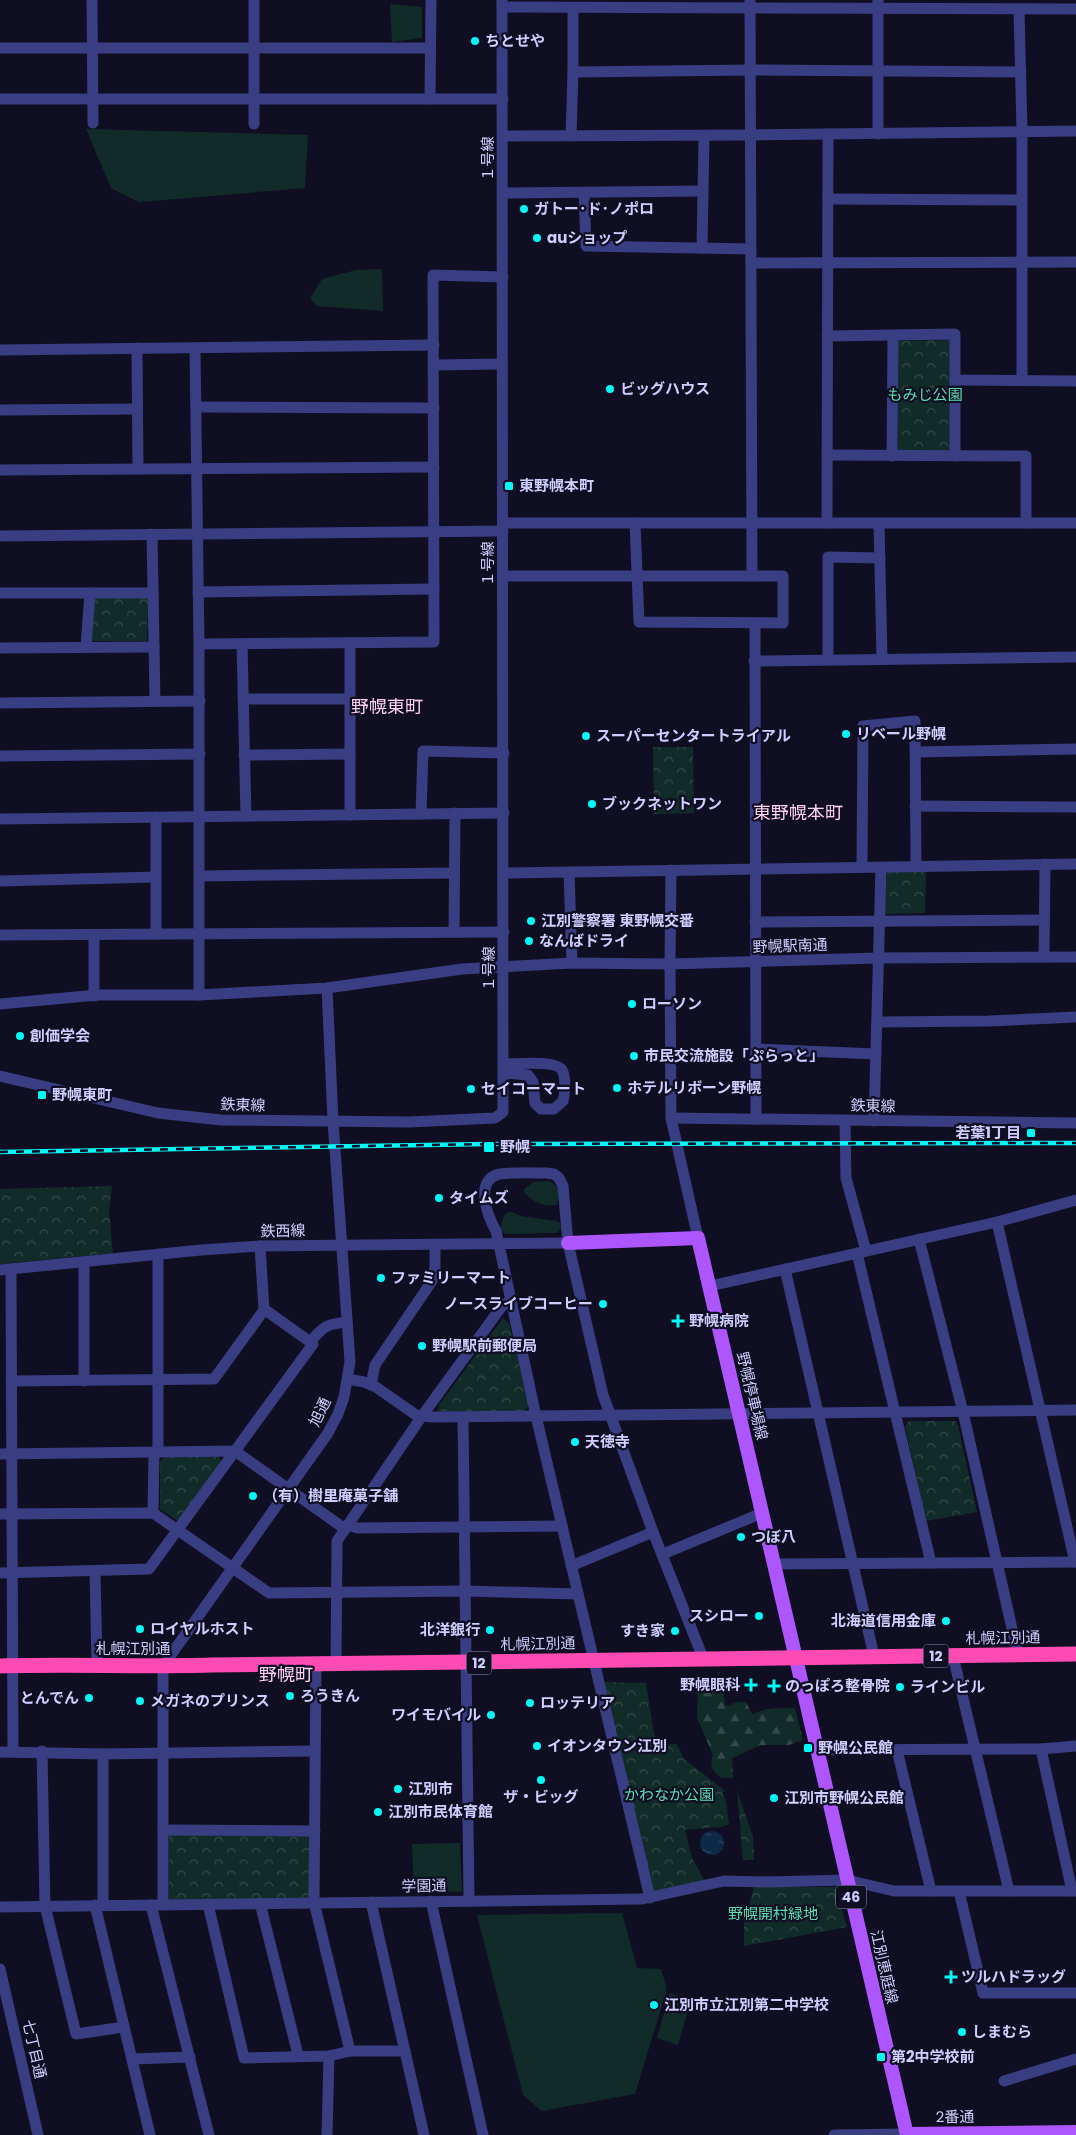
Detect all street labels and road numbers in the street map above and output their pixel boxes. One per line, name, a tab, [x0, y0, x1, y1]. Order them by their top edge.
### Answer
street label: １号線	[477, 136, 498, 182]
street label: １号線	[477, 541, 498, 587]
street label: 野幌駅南通	[752, 934, 828, 957]
street label: １号線	[478, 946, 499, 992]
street label: 鉄東線	[220, 1093, 266, 1116]
street label: 鉄東線	[850, 1095, 896, 1116]
street label: 鉄西線	[260, 1220, 306, 1241]
street label: 野幌停車場線	[732, 1350, 773, 1442]
street label: 旭通	[304, 1394, 336, 1430]
street label: 札幌江別通	[965, 1626, 1041, 1649]
street label: 札幌江別通	[500, 1632, 576, 1655]
street label: 札幌江別通	[95, 1638, 171, 1659]
road number: 12	[924, 1644, 948, 1668]
road number: 12	[466, 1652, 492, 1675]
street label: 学園通	[401, 1875, 447, 1896]
road number: 46	[836, 1885, 866, 1908]
street label: 江別恵庭線	[866, 1928, 903, 2006]
street label: 七丁目通	[18, 2017, 51, 2080]
street label: 2番通	[935, 2106, 974, 2127]

